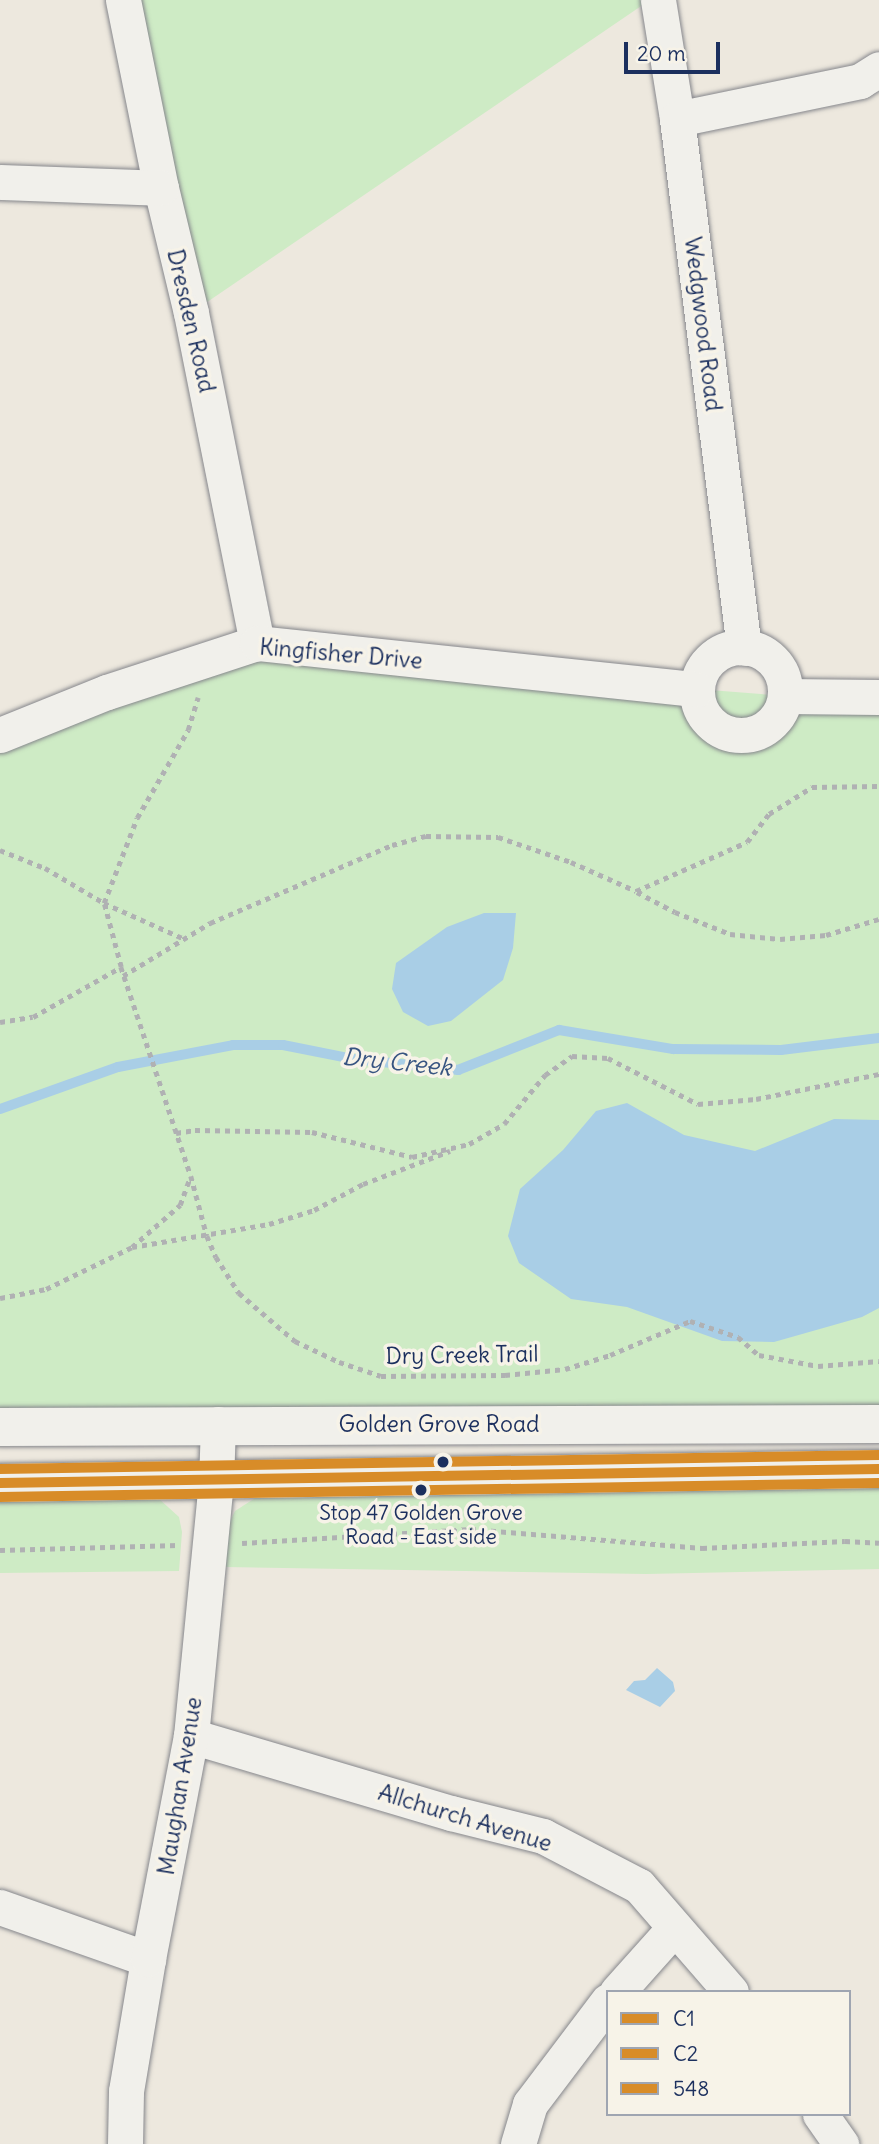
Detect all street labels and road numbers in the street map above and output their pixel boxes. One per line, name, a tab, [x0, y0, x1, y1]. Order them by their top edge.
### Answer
street label: Wedgwood Road	[679, 235, 727, 413]
street label: Dresden Road	[161, 247, 221, 395]
street label: Kingfisher Drive	[258, 633, 424, 675]
street label: Dry Creek Trail	[385, 1340, 539, 1370]
street label: Golden Grove Road	[339, 1410, 539, 1438]
street label: Maughan Avenue	[152, 1695, 208, 1877]
street label: Allchurch Avenue	[375, 1778, 555, 1858]

